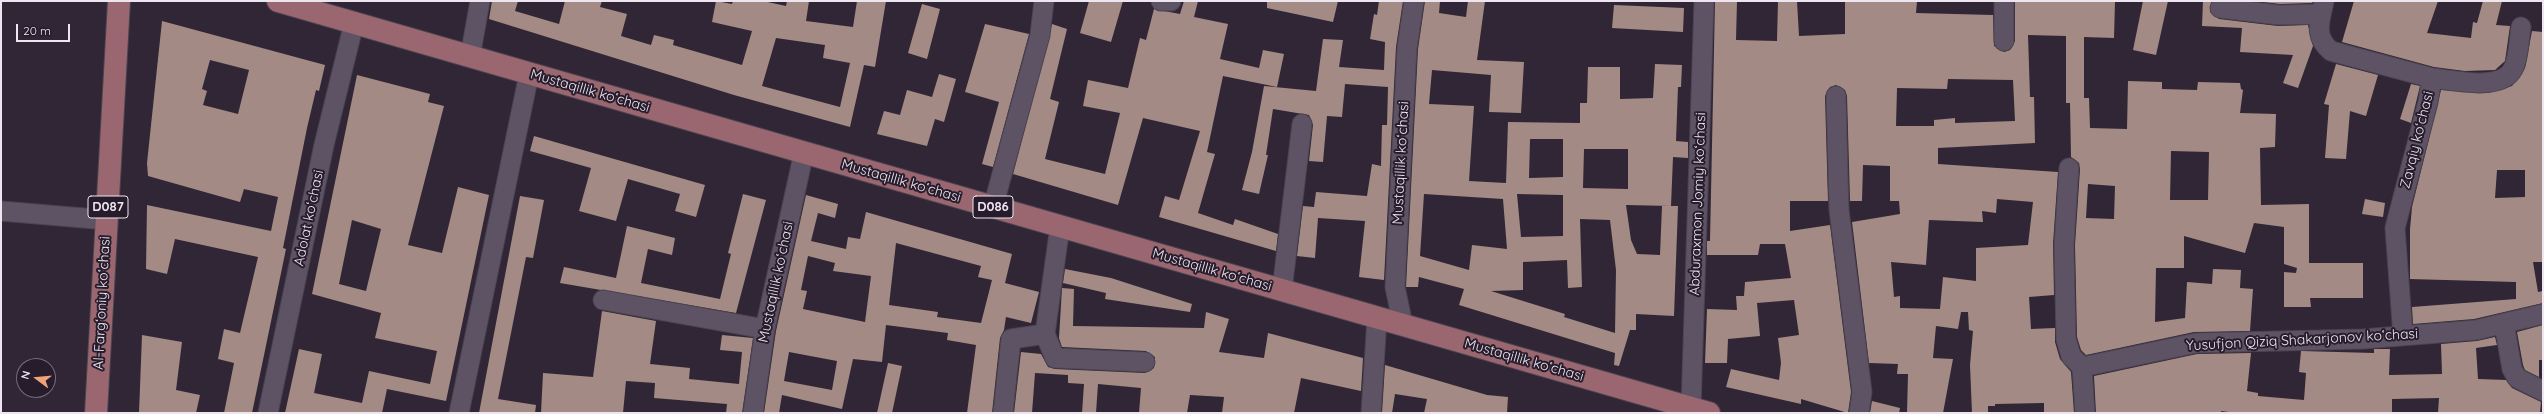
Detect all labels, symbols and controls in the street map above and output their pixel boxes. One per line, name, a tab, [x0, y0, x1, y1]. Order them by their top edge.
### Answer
scale bar	[18, 16, 72, 42]
text: 20 m	[23, 23, 51, 38]
street label: Mustaqillik koʻchasi	[528, 66, 652, 116]
street label: Zavqiy koʻchasi	[2397, 90, 2437, 190]
street label: Mustaqillik ko‘chasi	[1389, 101, 1413, 225]
street label: Abduraxmon Jomiy koʻchasi	[1686, 112, 1710, 296]
street label: Mustaqillik koʻchasi	[839, 156, 963, 206]
street label: Adolat koʻchasi	[291, 168, 327, 268]
road number: D087	[88, 196, 128, 218]
road number: D086	[973, 196, 1013, 218]
street label: Mustaqillik ko‘chasi	[755, 220, 797, 344]
street label: Al-Fargʻoniy koʻchasi	[90, 236, 114, 370]
street label: Mustaqillik koʻchasi	[1150, 245, 1274, 295]
street label: Yusufjon Qiziq Shakarjonov koʻchasi	[2186, 326, 2418, 354]
street label: Mustaqillik koʻchasi	[1462, 335, 1586, 385]
north arrow	[16, 358, 56, 398]
text: N	[18, 369, 33, 381]

